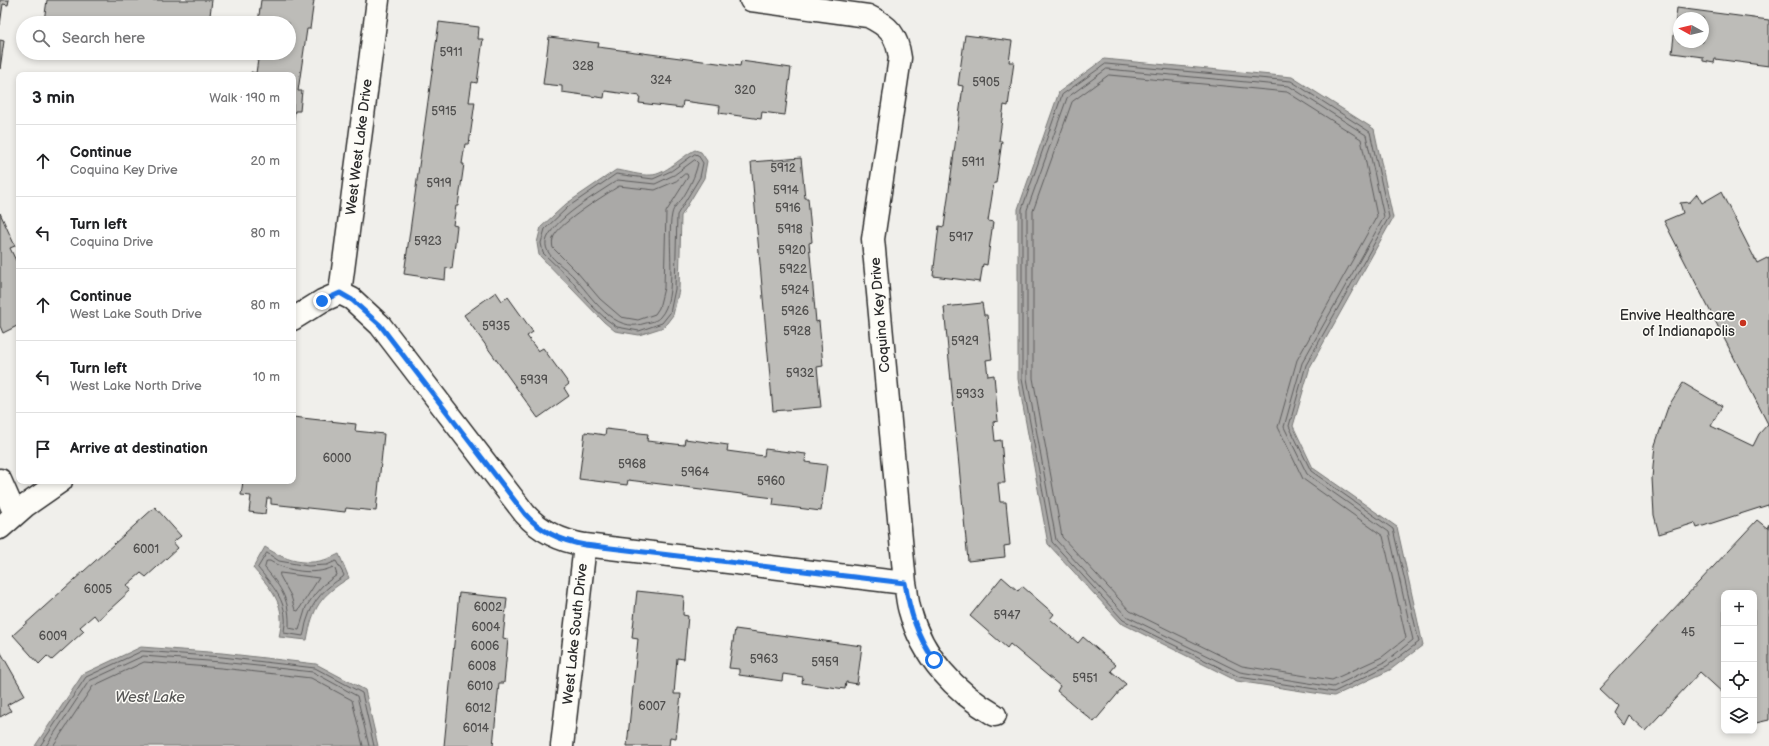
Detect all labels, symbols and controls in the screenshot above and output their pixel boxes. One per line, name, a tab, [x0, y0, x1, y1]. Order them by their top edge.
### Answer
north arrow	[1673, 12, 1709, 48]
search box	[16, 16, 296, 60]
icon: search	[30, 27, 52, 49]
text: Search here	[62, 29, 145, 48]
house number: 5911	[439, 45, 463, 60]
house number: 328	[572, 59, 594, 74]
house number: 324	[650, 73, 672, 88]
house number: 5905	[972, 75, 1000, 90]
street label: West West Lake Drive	[342, 78, 376, 216]
house number: 320	[734, 83, 756, 98]
text: 3 min	[32, 88, 75, 108]
text: Walk · 190 m	[209, 90, 280, 106]
house number: 5915	[431, 104, 457, 119]
text: Continue	[70, 143, 132, 162]
icon: ahead	[32, 150, 54, 172]
text: 20 m	[250, 153, 280, 169]
house number: 5911	[961, 155, 985, 170]
house number: 5912	[770, 161, 796, 176]
text: Coquina Key Drive	[70, 162, 178, 178]
house number: 5919	[426, 176, 452, 191]
house number: 5914	[773, 183, 800, 198]
house number: 5916	[775, 201, 801, 216]
text: Turn left	[70, 215, 127, 234]
icon: left	[32, 222, 54, 244]
house number: 5918	[777, 222, 803, 237]
text: 80 m	[251, 225, 280, 241]
house number: 5917	[949, 230, 973, 245]
text: Coquina Drive	[70, 234, 153, 250]
house number: 5923	[414, 234, 442, 249]
house number: 5920	[778, 243, 806, 258]
street label: Coquina Key Drive	[866, 257, 894, 373]
house number: 5922	[779, 262, 807, 277]
house number: 5924	[781, 283, 810, 298]
text: Continue	[70, 287, 132, 306]
route end	[313, 292, 331, 310]
icon: ahead	[32, 294, 54, 316]
text: 80 m	[251, 297, 280, 313]
house number: 5926	[781, 304, 809, 319]
text: West Lake South Drive	[70, 306, 202, 322]
place label: Envive Healthcare of Indianapolis	[1620, 307, 1735, 340]
marker: Envive Healthcare of Indianapolis	[1738, 318, 1748, 328]
house number: 5935	[482, 319, 510, 334]
house number: 5928	[783, 324, 811, 339]
house number: 5929	[951, 334, 979, 349]
text: Turn left	[70, 359, 127, 378]
icon: left	[32, 366, 54, 388]
house number: 5932	[786, 366, 814, 381]
text: 10 m	[253, 369, 280, 385]
house number: 5939	[520, 373, 548, 388]
text: West Lake North Drive	[70, 378, 202, 394]
house number: 5933	[956, 387, 984, 402]
icon: arrive	[32, 438, 54, 460]
text: Arrive at destination	[70, 439, 208, 458]
house number: 6000	[323, 451, 351, 466]
house number: 5968	[618, 457, 646, 472]
house number: 5964	[681, 465, 710, 480]
house number: 5960	[757, 474, 785, 489]
house number: 6001	[133, 542, 159, 557]
street label: West Lake South Drive	[559, 562, 591, 706]
house number: 6005	[84, 582, 112, 597]
map controls	[1721, 590, 1757, 734]
button: +	[1721, 590, 1757, 626]
house number: 6002	[474, 600, 502, 615]
house number: 5947	[993, 608, 1021, 623]
house number: 6004	[472, 620, 501, 635]
house number: 45	[1681, 625, 1695, 640]
button: −	[1721, 626, 1757, 662]
house number: 6009	[39, 629, 67, 644]
house number: 6006	[471, 639, 499, 654]
route start	[925, 651, 943, 669]
house number: 5963	[750, 652, 778, 667]
house number: 5959	[811, 655, 839, 670]
house number: 6008	[468, 659, 496, 674]
button: locate	[1721, 662, 1757, 698]
house number: 5951	[1072, 671, 1098, 686]
house number: 6010	[467, 679, 493, 694]
water label: West Lake	[115, 688, 185, 707]
button: layers	[1721, 698, 1757, 734]
house number: 6007	[638, 699, 666, 714]
house number: 6012	[465, 701, 491, 716]
house number: 6014	[463, 721, 490, 736]

